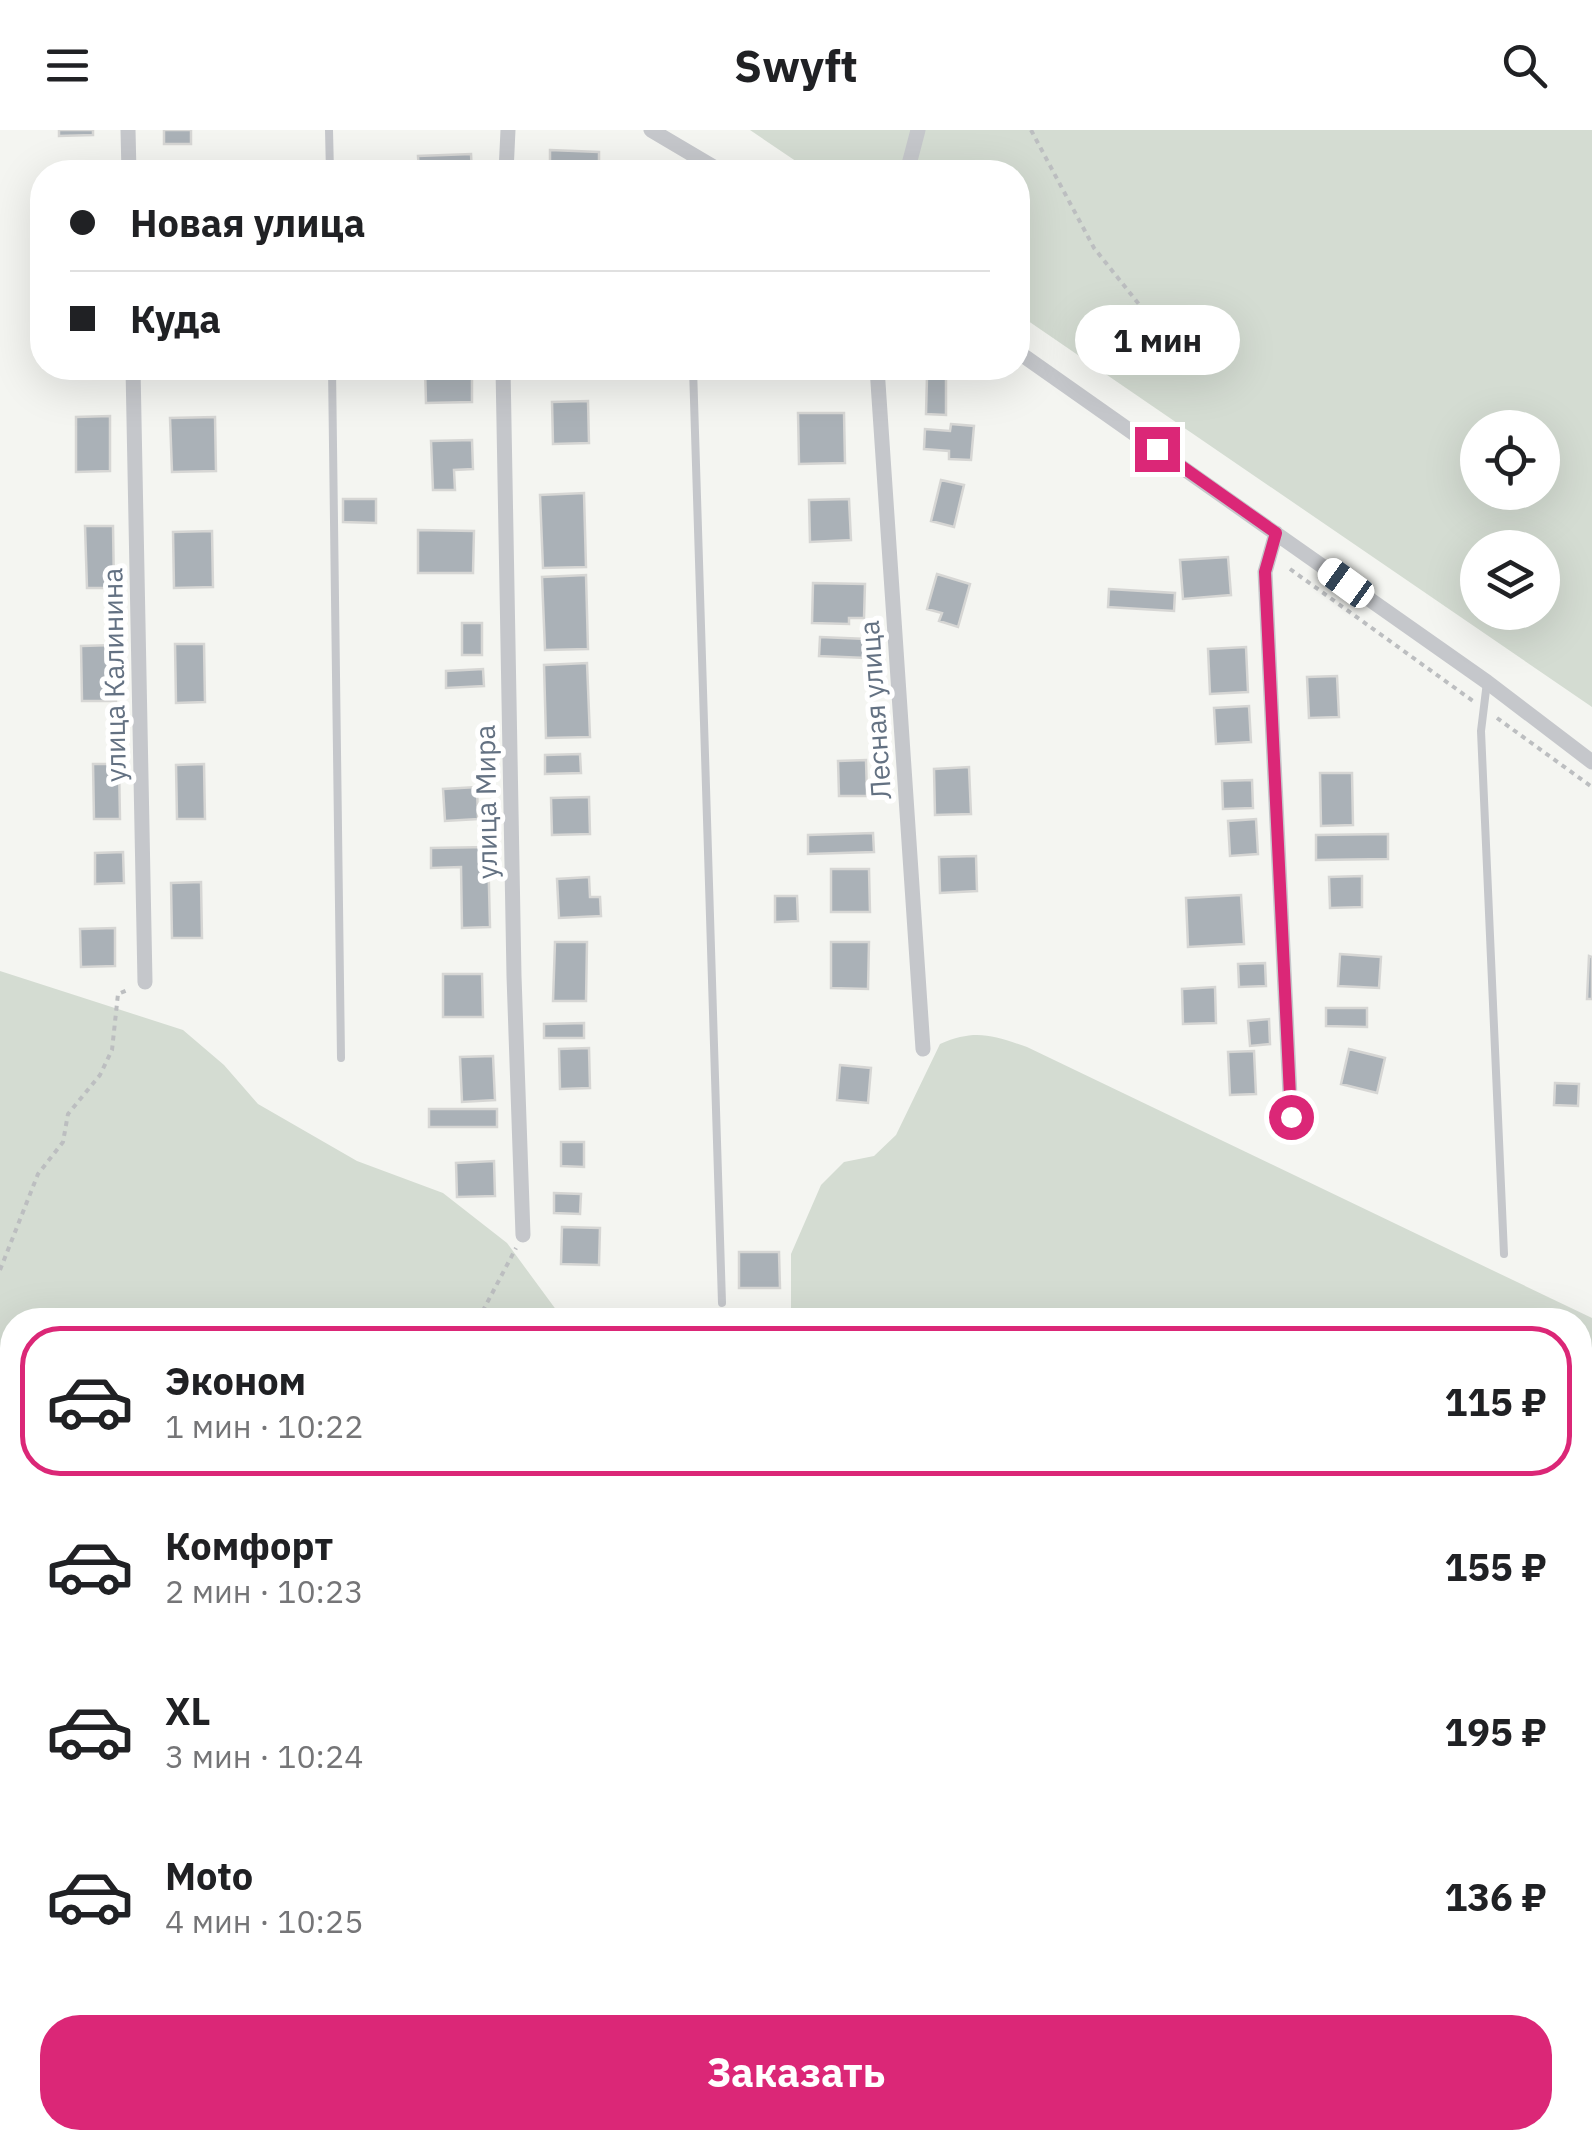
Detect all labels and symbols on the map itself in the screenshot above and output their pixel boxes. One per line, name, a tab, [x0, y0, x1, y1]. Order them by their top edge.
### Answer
callout: 1 мин	[1074, 304, 1240, 374]
route end	[1135, 427, 1180, 472]
car	[1313, 553, 1379, 613]
street label: улица Калинина	[93, 567, 134, 783]
street label: Лесная улица	[850, 619, 899, 801]
street label: улица Мира	[466, 724, 505, 880]
route start	[1269, 1095, 1314, 1140]

